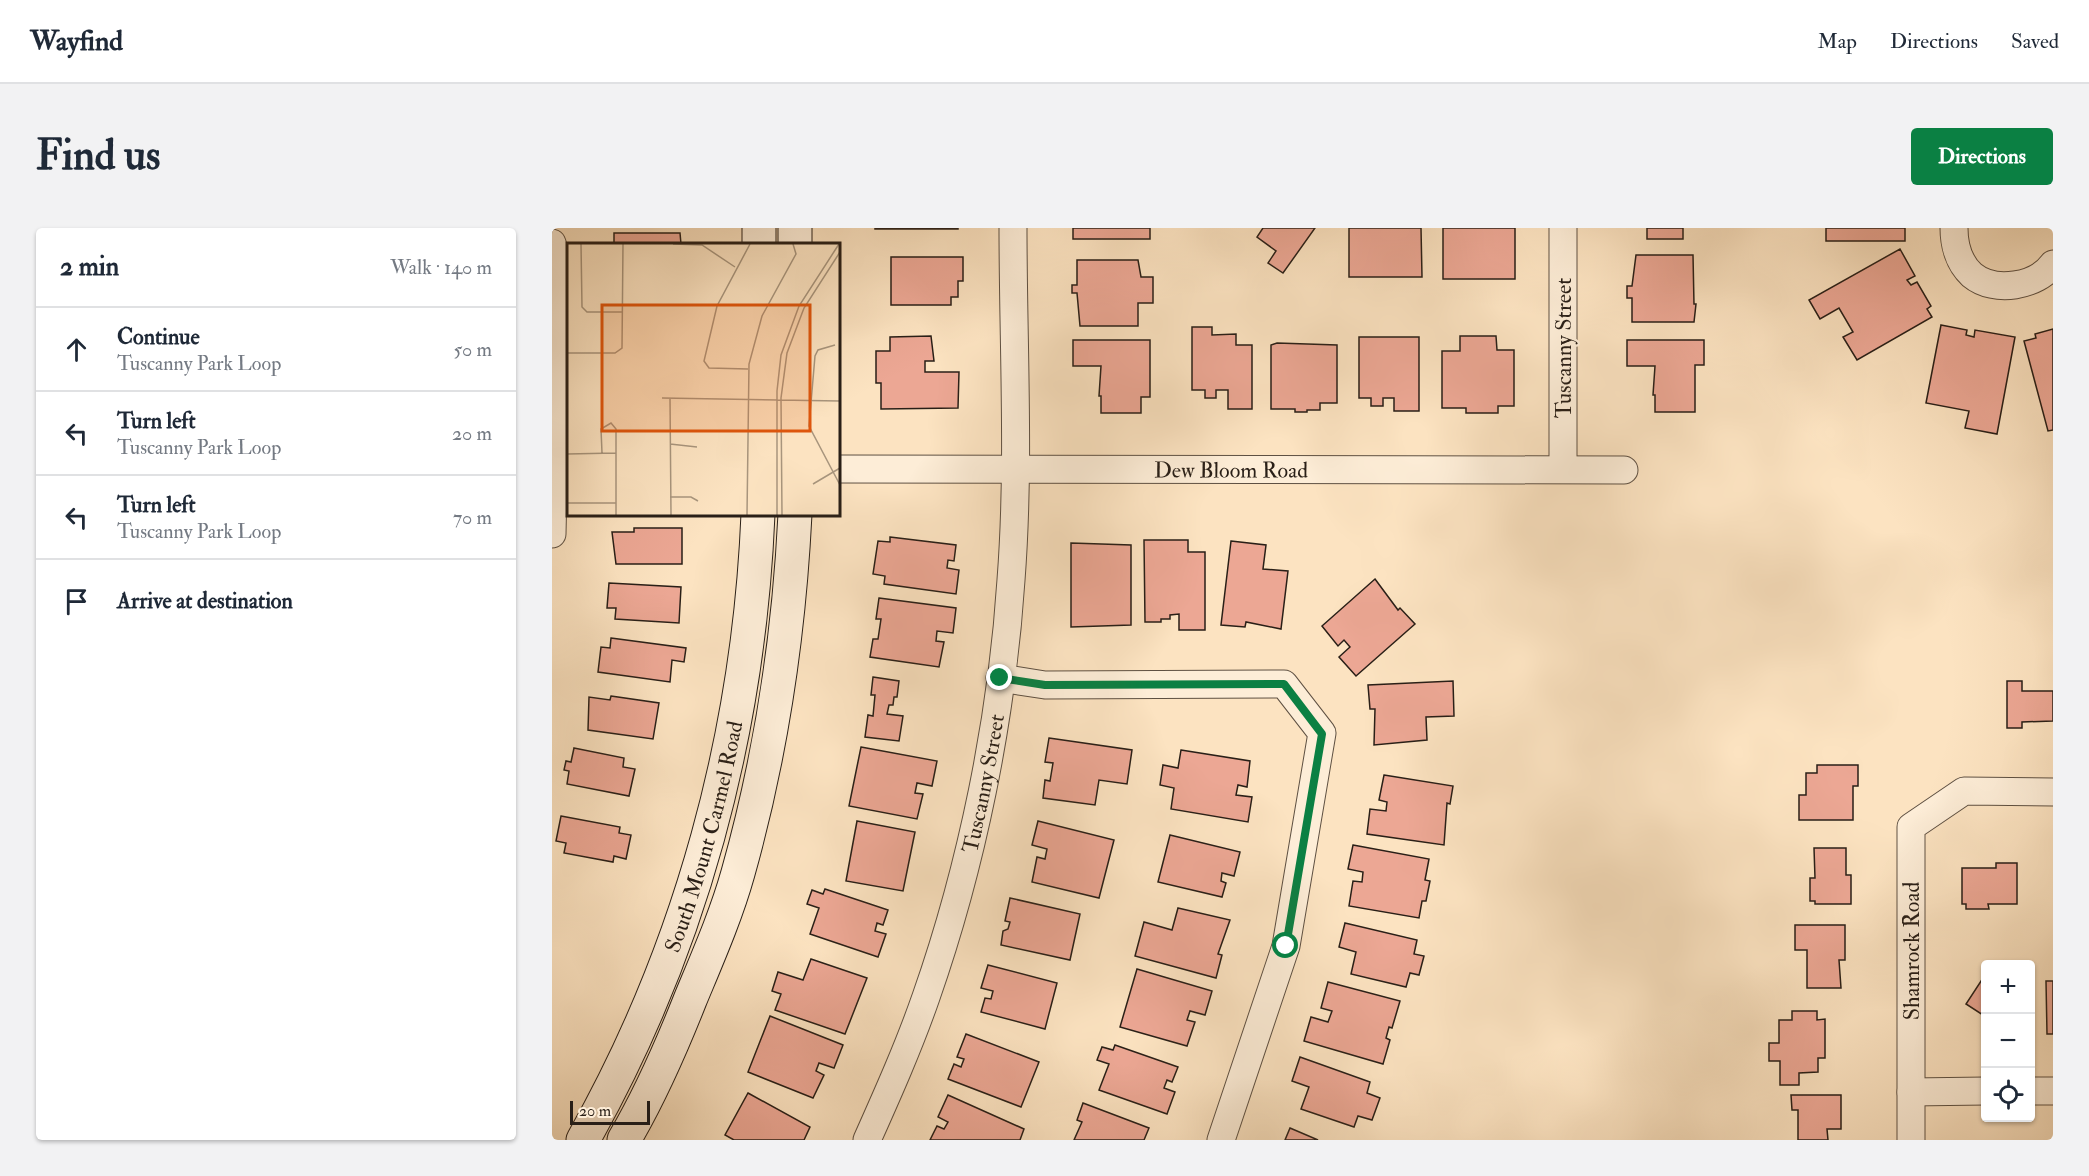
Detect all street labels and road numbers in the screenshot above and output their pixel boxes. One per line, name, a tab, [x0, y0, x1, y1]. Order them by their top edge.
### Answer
street label: Tuscanny Street	[1550, 278, 1578, 418]
street label: Dew Bloom Road	[1154, 456, 1308, 485]
street label: Tuscanny Street	[956, 712, 1011, 856]
street label: South Mount Carmel Road	[659, 718, 749, 956]
street label: Shamrock Road	[1898, 882, 1926, 1020]

